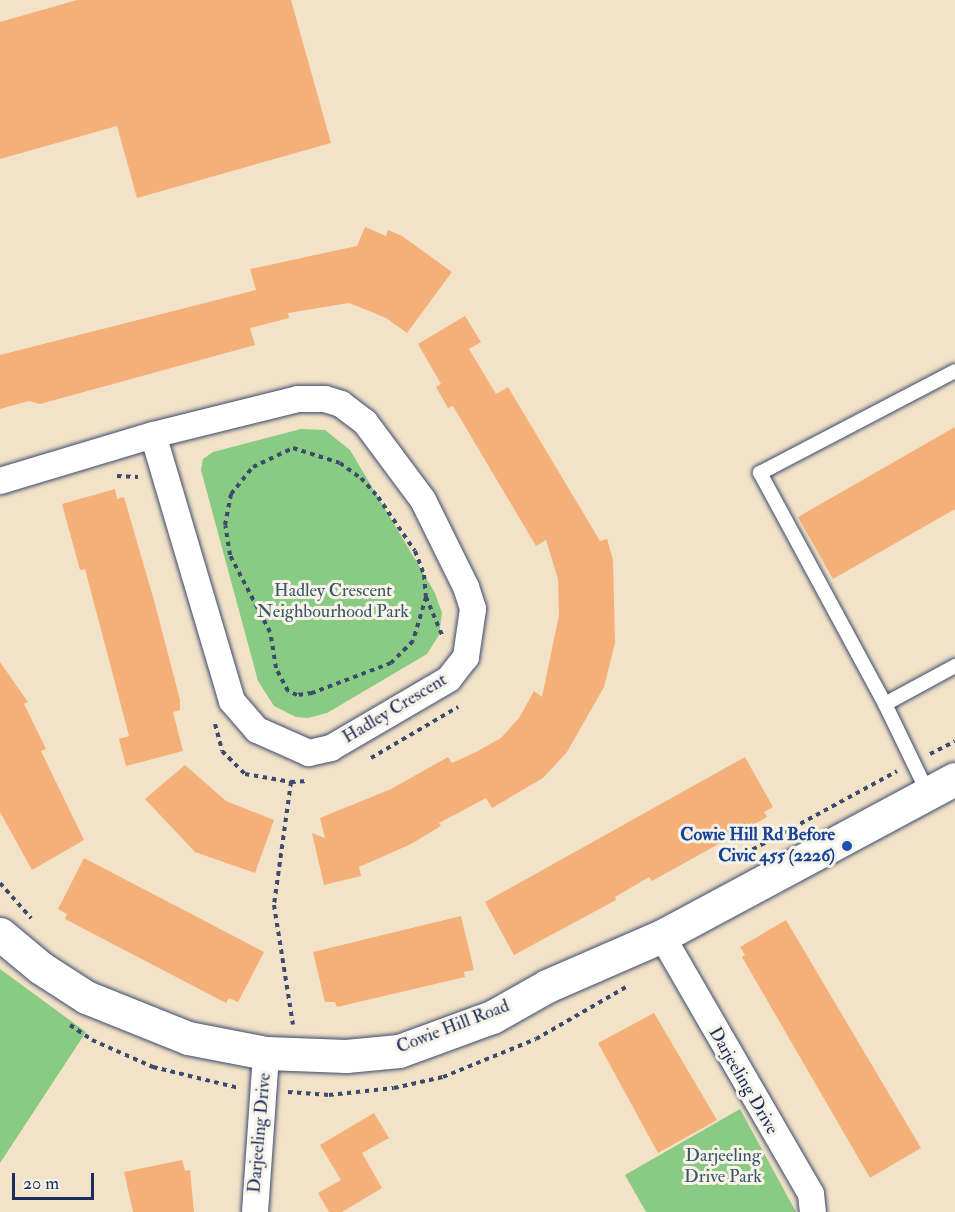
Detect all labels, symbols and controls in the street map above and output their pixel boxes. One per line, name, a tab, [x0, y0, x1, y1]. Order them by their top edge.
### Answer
park label: Hadley Crescent Neighbourhood Park	[257, 581, 409, 624]
street label: Hadley Crescent	[339, 669, 451, 749]
place label: Cowie Hill Rd Before Civic 455 (2226)	[680, 825, 835, 868]
marker: Cowie Hill Rd Before Civic 455 (2226)	[840, 839, 854, 853]
street label: Cowie Hill Road	[394, 996, 512, 1058]
street label: Darjeeling Drive	[704, 1023, 782, 1139]
street label: Darjeeling Drive	[244, 1072, 276, 1194]
park label: Darjeeling Drive Park	[684, 1146, 762, 1188]
scale bar	[15, 1161, 98, 1199]
text: 20 m	[23, 1172, 59, 1195]

